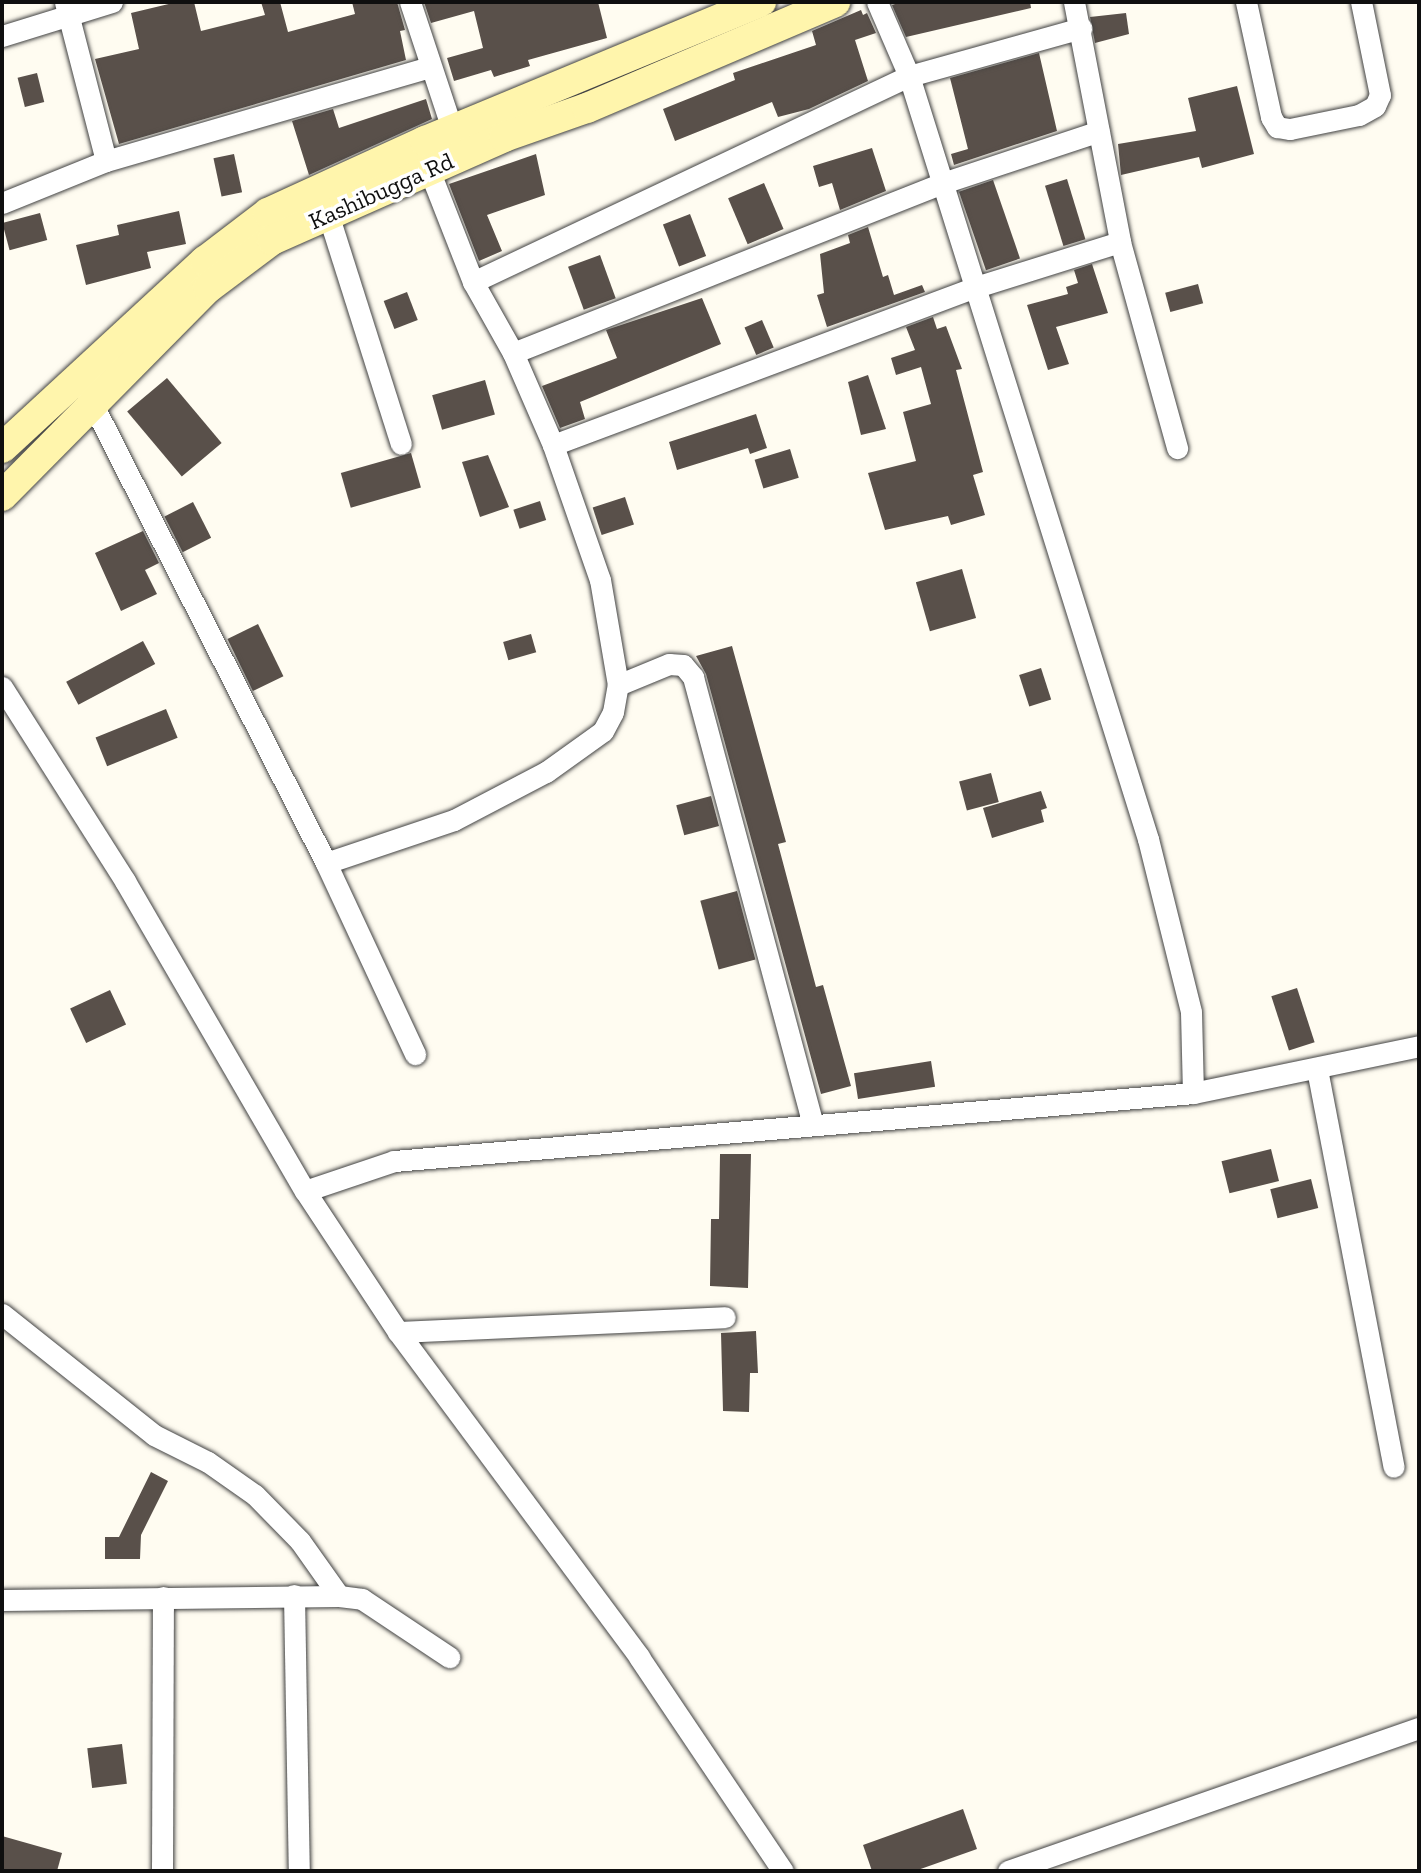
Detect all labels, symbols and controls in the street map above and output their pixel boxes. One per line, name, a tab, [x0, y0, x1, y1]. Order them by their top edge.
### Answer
street label: Kashibugga Rd	[304, 146, 458, 236]

